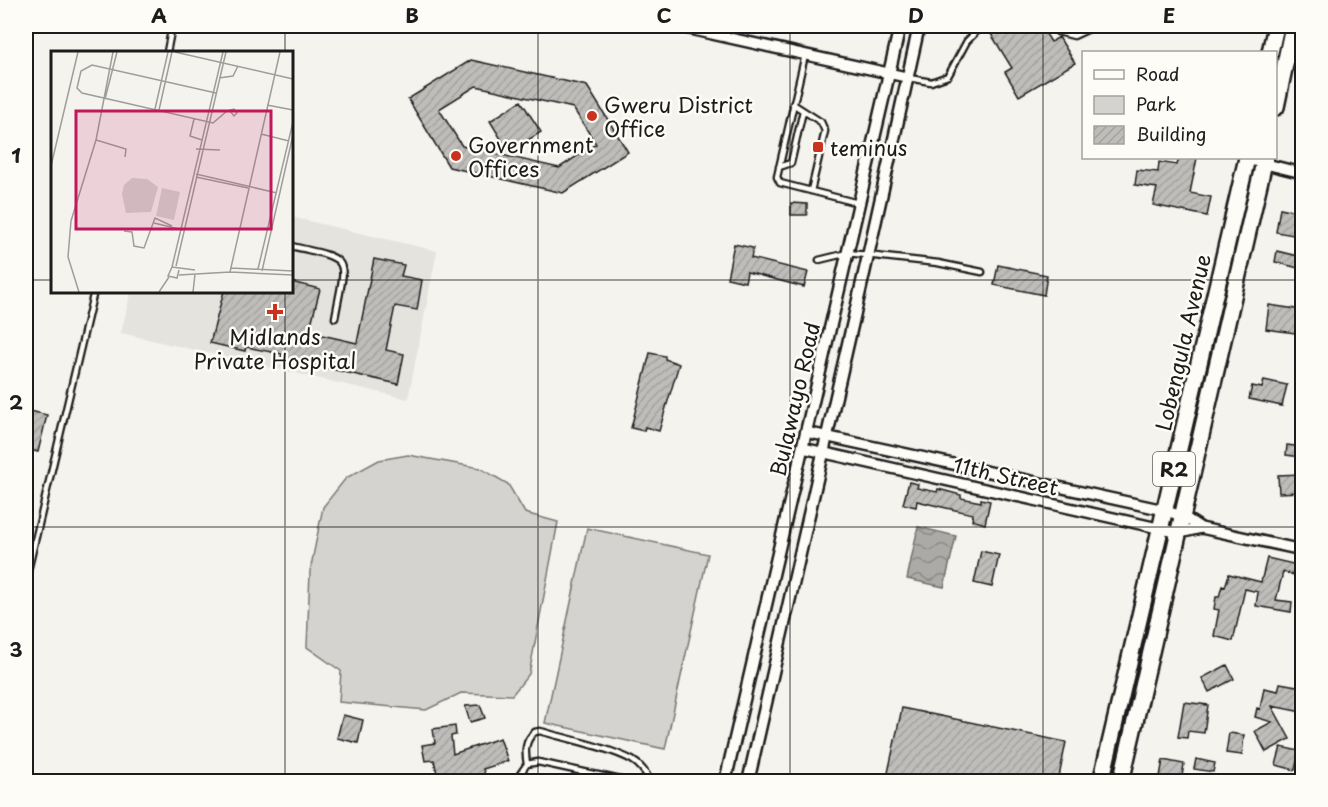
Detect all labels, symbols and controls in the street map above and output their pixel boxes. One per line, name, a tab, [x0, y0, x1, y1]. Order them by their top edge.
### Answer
text: A	[151, 0, 167, 30]
text: B	[405, 0, 419, 30]
text: C	[656, 0, 672, 30]
text: D	[908, 0, 924, 30]
text: E	[1163, 0, 1175, 30]
inset map	[51, 51, 292, 292]
legend	[1082, 51, 1277, 159]
text: Road	[1136, 60, 1180, 87]
place label: Gweru District Office	[604, 88, 753, 144]
text: Park	[1136, 90, 1176, 117]
marker: Gweru District Office	[585, 109, 599, 123]
text: Building	[1136, 120, 1206, 147]
place label: Government Offices	[468, 128, 593, 184]
place label: teminus	[830, 131, 907, 163]
text: 1	[11, 140, 21, 170]
marker: teminus	[811, 140, 825, 154]
marker: Government Offices	[449, 149, 463, 163]
street label: Lobengula Avenue	[1146, 250, 1218, 434]
marker: Midlands Private Hospital	[266, 303, 284, 321]
street label: Bulawayo Road	[761, 319, 827, 479]
place label: Midlands Private Hospital	[194, 320, 356, 376]
text: 2	[9, 387, 23, 417]
street label: 11th Street	[950, 447, 1062, 503]
road number: R2	[1153, 452, 1195, 486]
text: 3	[9, 634, 23, 664]

